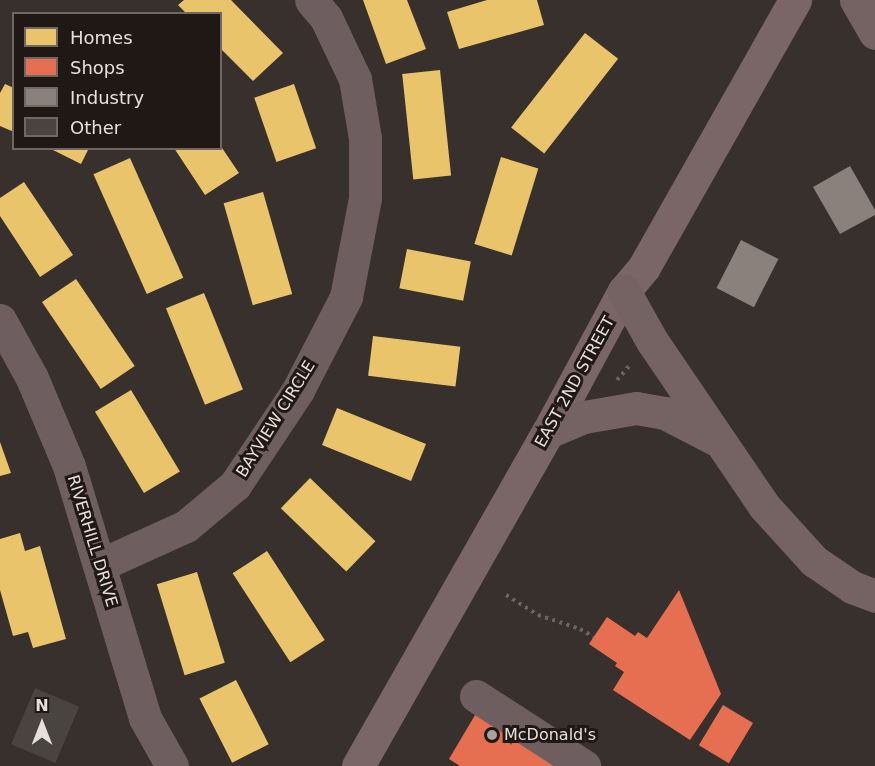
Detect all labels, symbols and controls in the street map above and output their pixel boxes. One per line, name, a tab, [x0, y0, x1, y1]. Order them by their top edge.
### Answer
legend	[12, 12, 222, 150]
text: Homes	[70, 27, 133, 48]
text: Shops	[70, 57, 125, 78]
text: Industry	[70, 87, 144, 108]
text: Other	[70, 117, 121, 138]
street label: EAST 2ND STREET	[531, 313, 619, 451]
street label: BAYVIEW CIRCLE	[232, 357, 320, 481]
street label: RIVERHILL DRIVE	[63, 473, 121, 609]
north arrow	[12, 694, 72, 754]
text: N	[35, 696, 49, 715]
place label: McDonald's	[504, 725, 596, 745]
marker: McDonald's	[485, 728, 499, 742]

